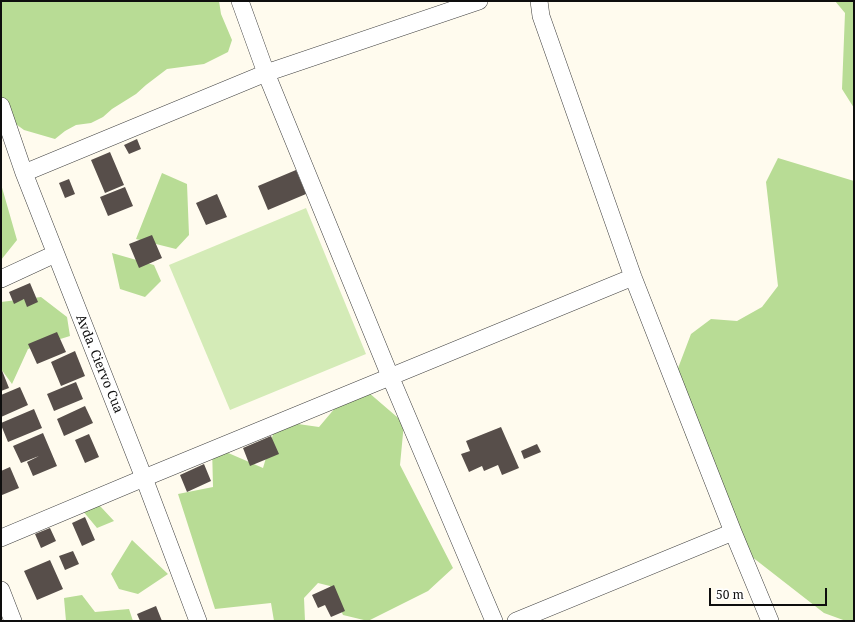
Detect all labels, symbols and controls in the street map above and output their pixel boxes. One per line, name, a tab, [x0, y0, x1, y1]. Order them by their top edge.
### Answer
street label: Avda. Ciervo Cua	[72, 312, 126, 416]
scale bar	[711, 580, 829, 606]
text: 50 m	[716, 586, 744, 603]

